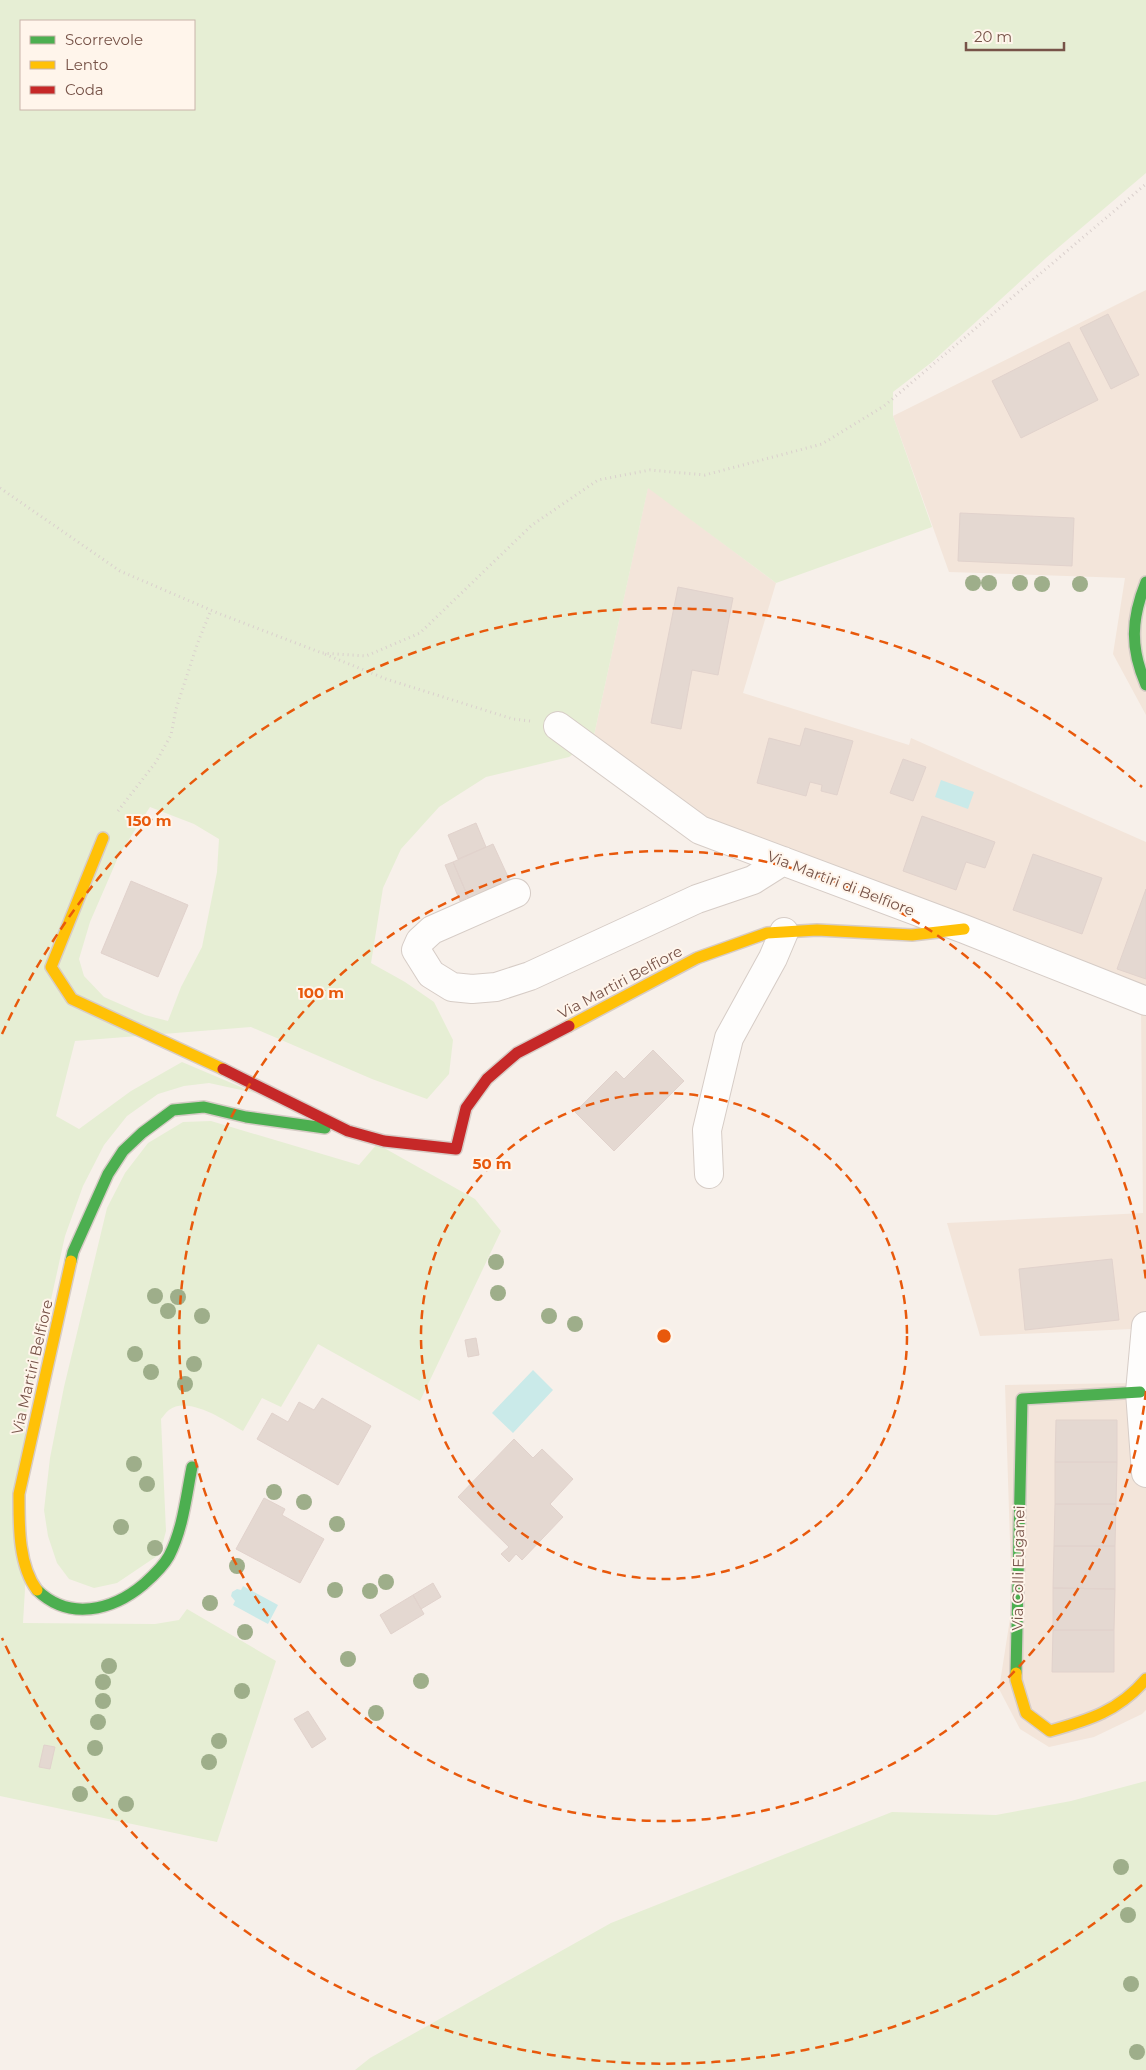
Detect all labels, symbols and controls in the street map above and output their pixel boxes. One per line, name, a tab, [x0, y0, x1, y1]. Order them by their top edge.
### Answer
legend	[20, 20, 195, 110]
scale bar	[966, 20, 1064, 52]
text: 20 m	[974, 27, 1012, 46]
text: Scorrevole	[65, 30, 143, 49]
text: Lento	[65, 55, 108, 74]
text: Coda	[65, 80, 104, 99]
text: 150 m	[127, 811, 171, 830]
street label: Via Martiri di Belfiore	[765, 846, 917, 920]
street label: Via Martiri Belfiore	[555, 941, 685, 1023]
text: 100 m	[298, 983, 344, 1002]
text: 50 m	[472, 1154, 512, 1173]
street label: Via Martiri Belfiore	[7, 1298, 57, 1436]
centre of rings	[655, 1327, 673, 1345]
street label: Via Colli Euganei	[1007, 1505, 1029, 1631]

